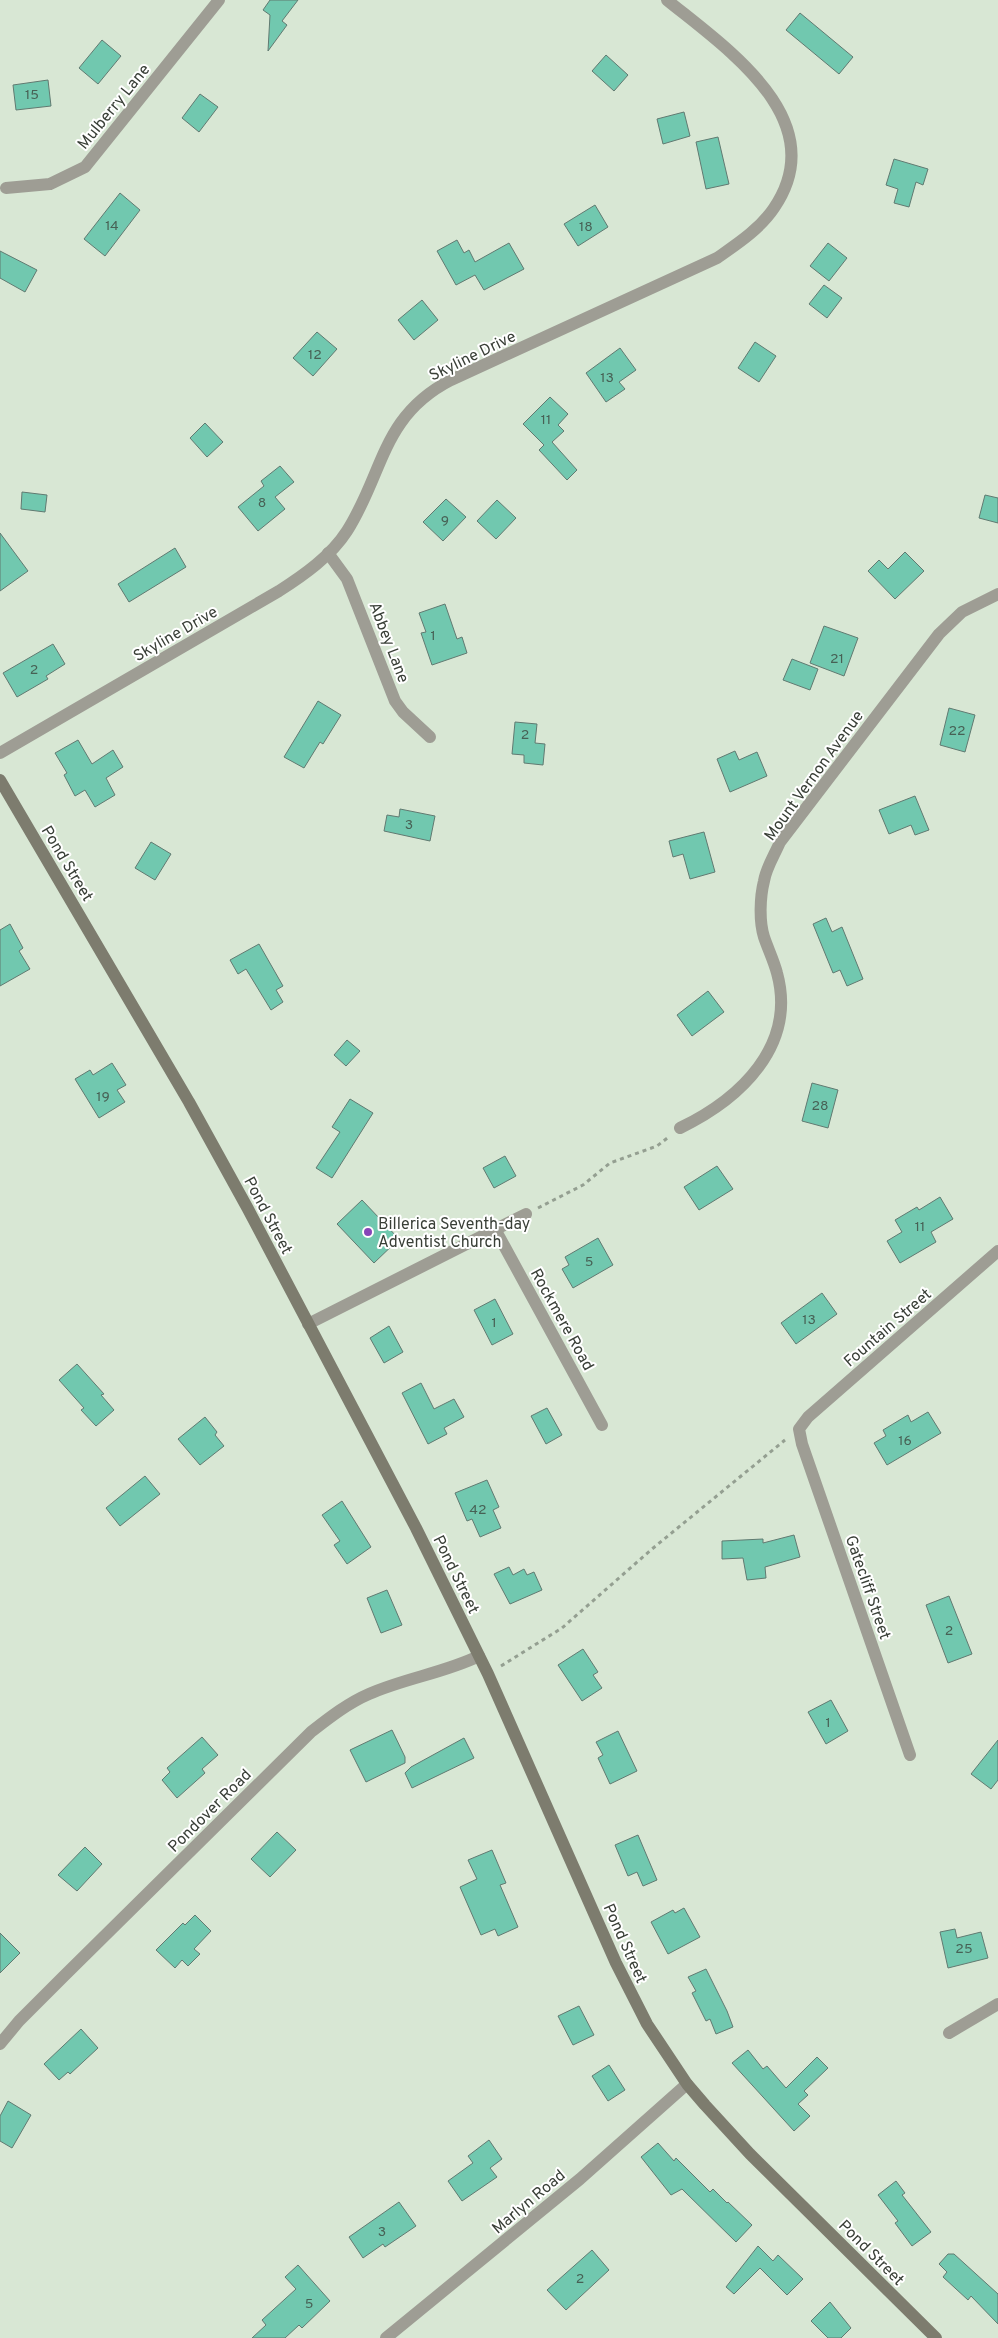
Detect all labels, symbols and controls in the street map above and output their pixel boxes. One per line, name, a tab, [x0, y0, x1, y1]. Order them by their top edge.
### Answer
street label: Mulberry Lane	[74, 60, 155, 154]
house number: 15	[25, 87, 39, 104]
house number: 14	[105, 218, 119, 235]
house number: 18	[579, 219, 593, 236]
street label: Skyline Drive	[426, 327, 520, 386]
house number: 12	[308, 347, 322, 364]
house number: 13	[600, 370, 614, 387]
house number: 11	[541, 412, 551, 429]
house number: 8	[258, 495, 266, 512]
house number: 9	[441, 513, 449, 530]
street label: Abbey Lane	[364, 599, 413, 686]
street label: Skyline Drive	[130, 603, 222, 667]
house number: 1	[430, 628, 436, 645]
house number: 21	[830, 651, 844, 668]
house number: 2	[30, 662, 38, 679]
street label: Mount Vernon Avenue	[761, 707, 869, 845]
house number: 22	[948, 723, 966, 740]
house number: 2	[521, 727, 529, 744]
house number: 3	[405, 817, 413, 834]
street label: Pond Street	[36, 822, 97, 906]
house number: 19	[96, 1089, 110, 1106]
house number: 28	[811, 1098, 829, 1115]
street label: Pond Street	[238, 1174, 296, 1258]
place label: Billerica Seventh-day Adventist Church	[378, 1215, 530, 1253]
house number: 11	[915, 1219, 925, 1236]
marker: Billerica Seventh-day Adventist Church	[362, 1226, 374, 1238]
house number: 5	[585, 1254, 593, 1271]
street label: Rockmere Road	[525, 1265, 598, 1375]
street label: Fountain Street	[840, 1285, 936, 1372]
house number: 13	[802, 1312, 816, 1329]
house number: 1	[491, 1315, 497, 1332]
house number: 16	[898, 1433, 912, 1450]
house number: 42	[469, 1502, 487, 1519]
street label: Pond Street	[428, 1532, 483, 1617]
street label: Gatecliff Street	[840, 1533, 894, 1642]
house number: 2	[945, 1623, 953, 1640]
house number: 1	[825, 1715, 831, 1732]
street label: Pondover Road	[164, 1765, 256, 1857]
street label: Pond Street	[598, 1901, 651, 1987]
house number: 25	[955, 1941, 973, 1958]
street label: Marlyn Road	[488, 2166, 570, 2239]
street label: Pond Street	[833, 2216, 908, 2291]
house number: 3	[378, 2224, 386, 2241]
house number: 2	[576, 2271, 584, 2288]
house number: 5	[305, 2296, 313, 2313]

